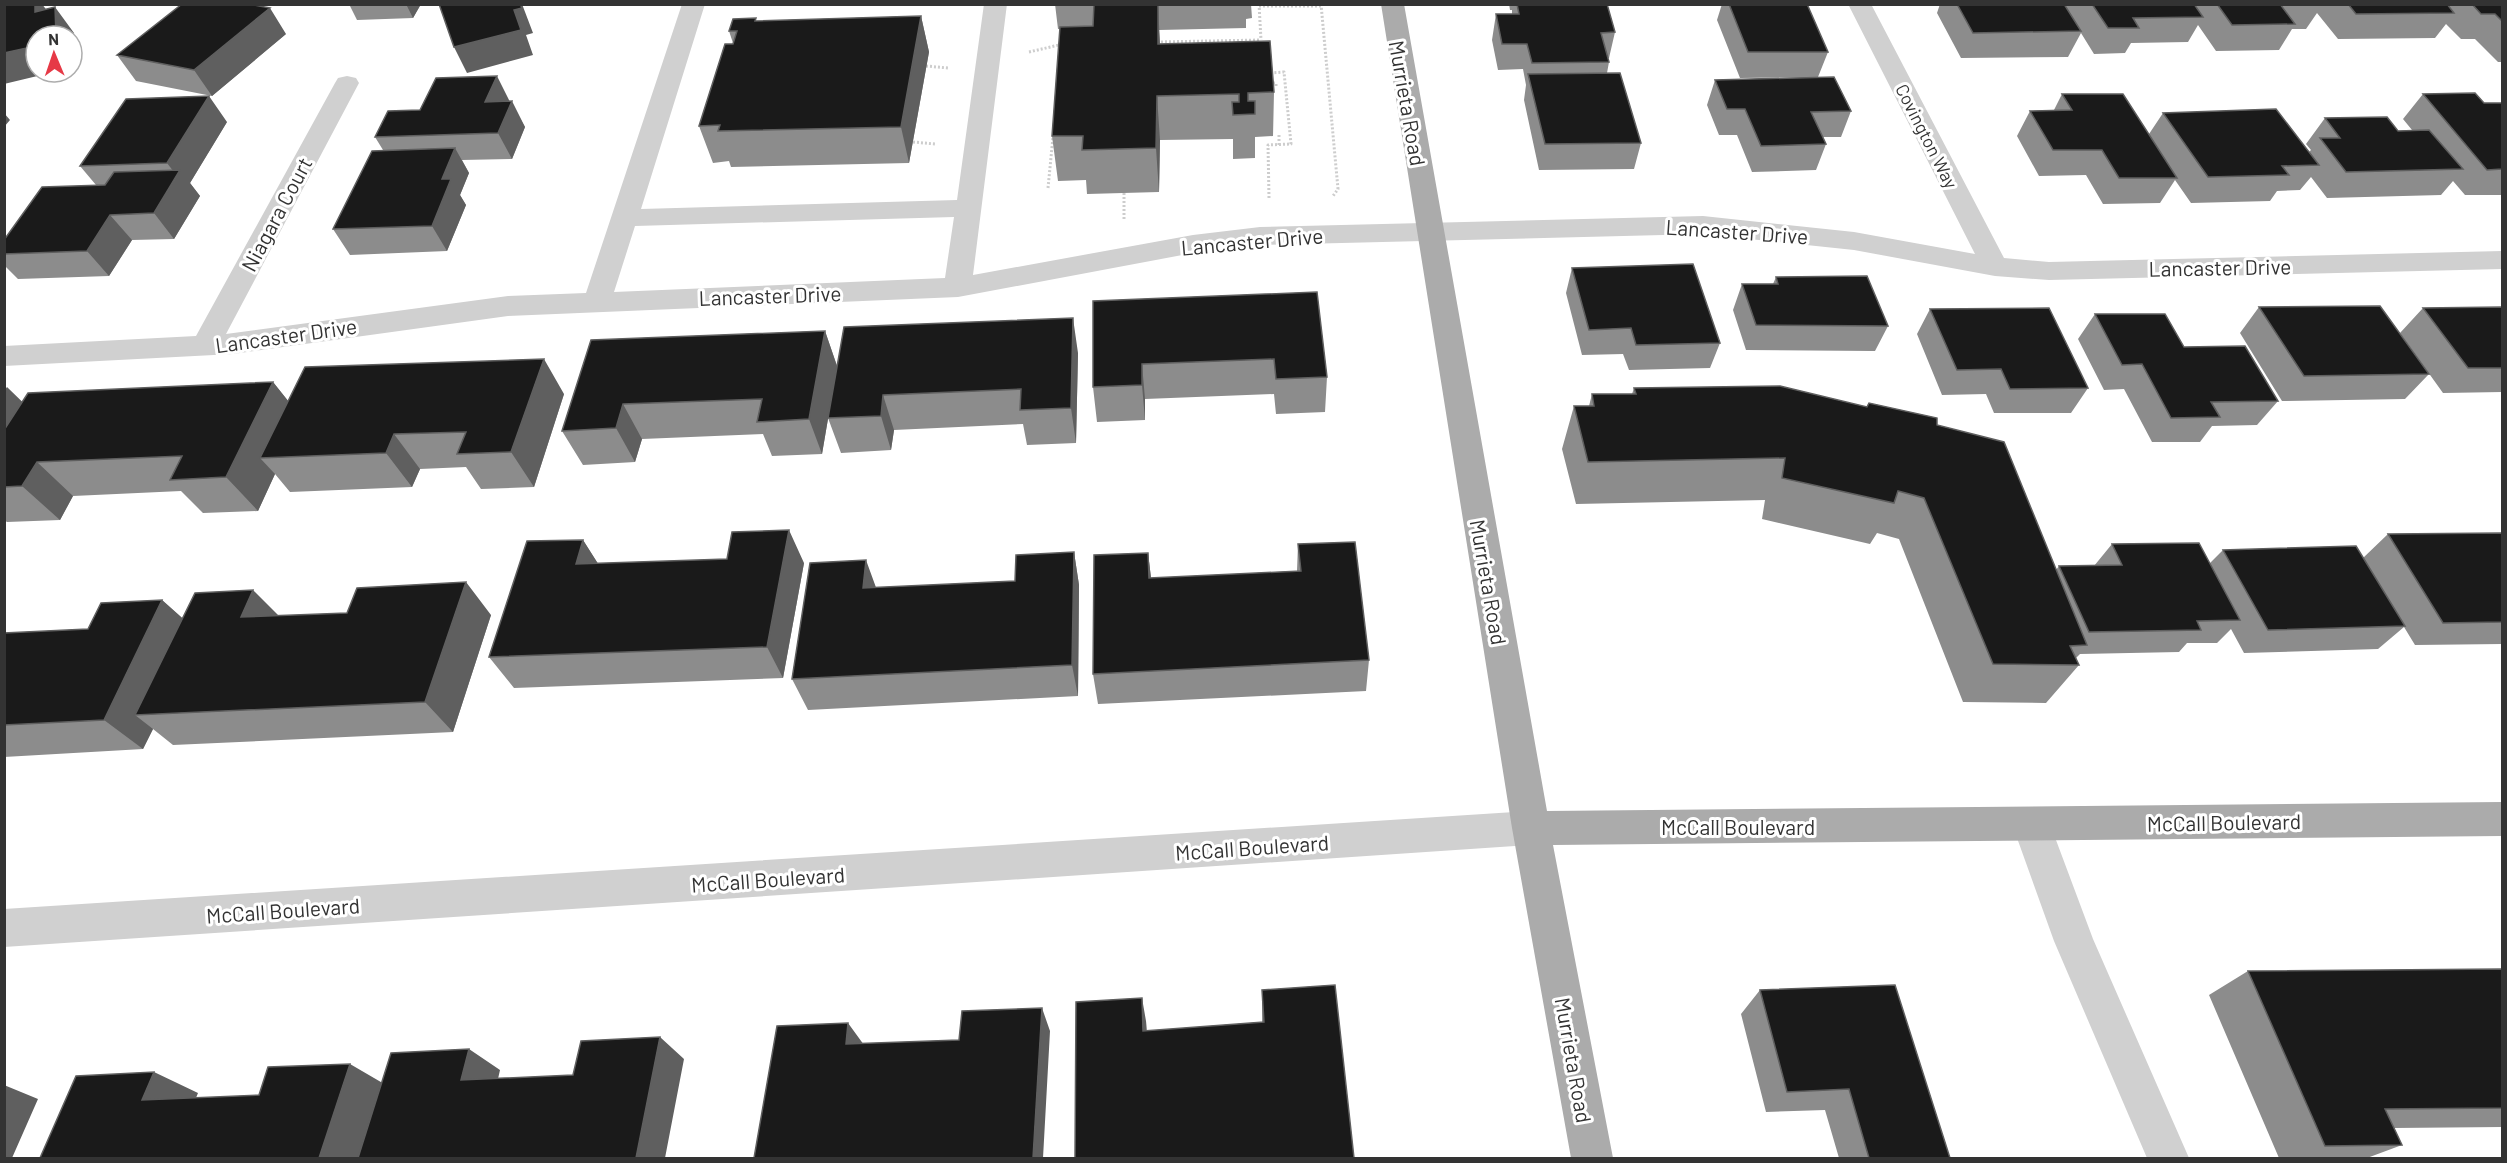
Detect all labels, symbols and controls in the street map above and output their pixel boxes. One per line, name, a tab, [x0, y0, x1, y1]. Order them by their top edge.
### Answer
north arrow	[24, 24, 84, 84]
text: N	[48, 29, 59, 48]
street label: Murrieta Road	[1385, 38, 1431, 168]
street label: Covington Way	[1891, 80, 1963, 192]
street label: Niagara Court	[235, 153, 317, 275]
street label: Lancaster Drive	[1665, 214, 1809, 248]
street label: Lancaster Drive	[1180, 222, 1324, 260]
street label: Lancaster Drive	[2148, 253, 2292, 281]
street label: Lancaster Drive	[698, 280, 842, 310]
street label: Lancaster Drive	[214, 313, 358, 357]
street label: Murrieta Road	[1466, 517, 1512, 647]
street label: McCall Boulevard	[2147, 808, 2301, 836]
street label: McCall Boulevard	[1661, 814, 1815, 839]
street label: McCall Boulevard	[1174, 829, 1330, 865]
street label: McCall Boulevard	[690, 861, 846, 897]
street label: McCall Boulevard	[205, 892, 361, 928]
street label: Murrieta Road	[1551, 995, 1597, 1125]

